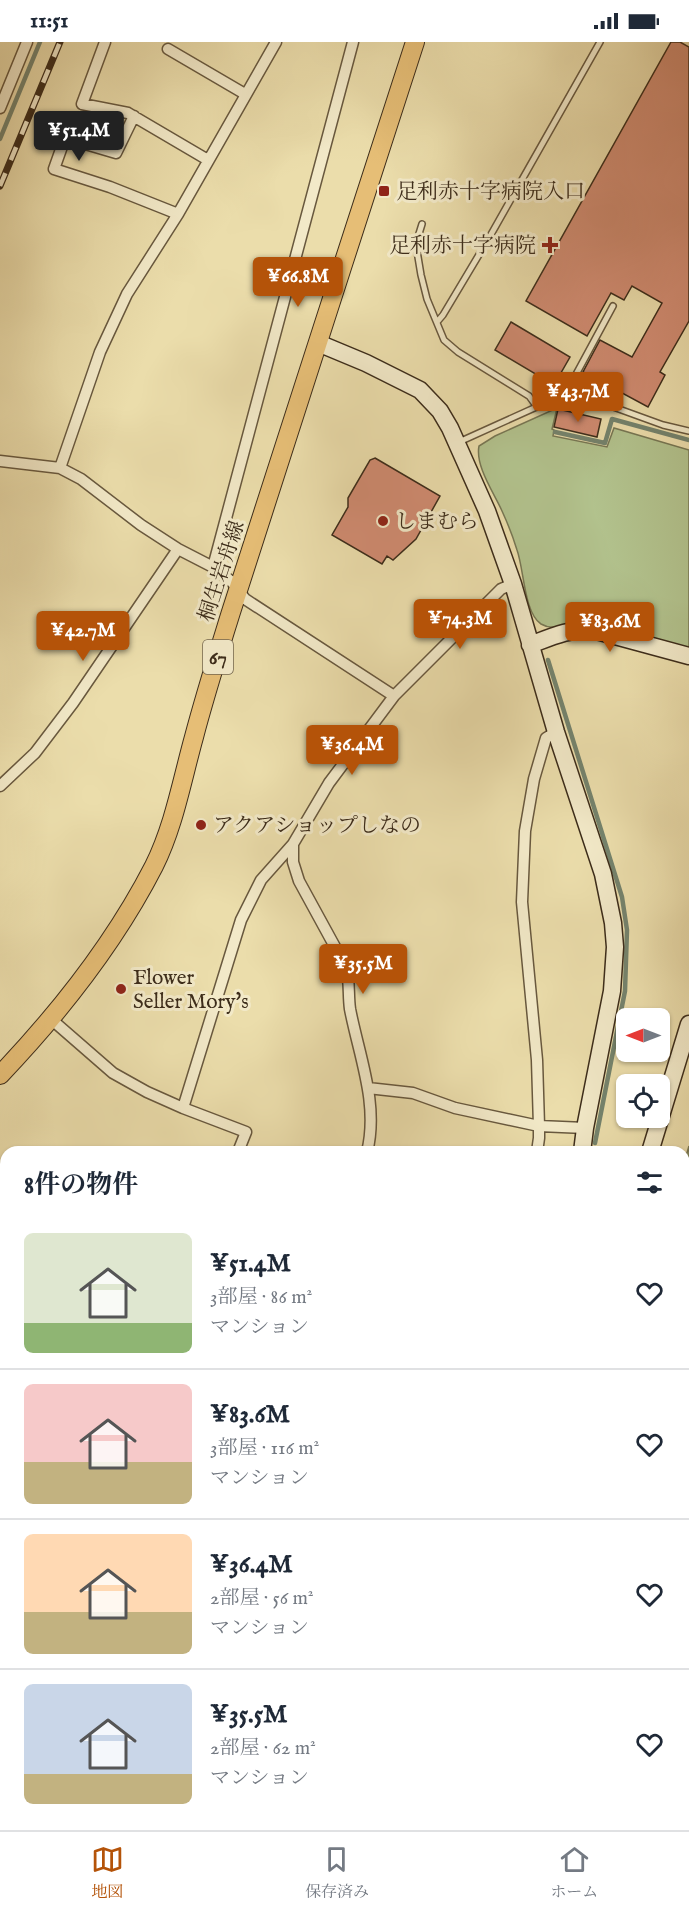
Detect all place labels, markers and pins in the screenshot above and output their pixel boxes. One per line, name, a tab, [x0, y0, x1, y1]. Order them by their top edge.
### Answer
pin: ¥51.4M	[30, 111, 128, 162]
place label: 足利赤十字病院入口	[396, 179, 585, 206]
marker: 足利赤十字病院入口	[377, 184, 391, 198]
place label: 足利赤十字病院	[389, 233, 536, 260]
marker: 足利赤十字病院	[541, 236, 559, 254]
pin: ¥66.8M	[249, 257, 347, 308]
pin: ¥43.7M	[529, 372, 627, 423]
place label: しまむら	[395, 509, 479, 536]
marker: しまむら	[376, 514, 390, 528]
pin: ¥74.3M	[411, 599, 509, 650]
pin: ¥83.6M	[561, 602, 659, 653]
pin: ¥42.7M	[34, 611, 132, 662]
pin: ¥36.4M	[303, 725, 401, 776]
place label: アクアショップしなの	[213, 813, 421, 840]
marker: アクアショップしなの	[194, 818, 208, 832]
pin: ¥35.5M	[314, 944, 412, 995]
place label: Flower Seller Mory's	[133, 965, 249, 1016]
marker: Flower Seller Mory's	[114, 982, 128, 996]

